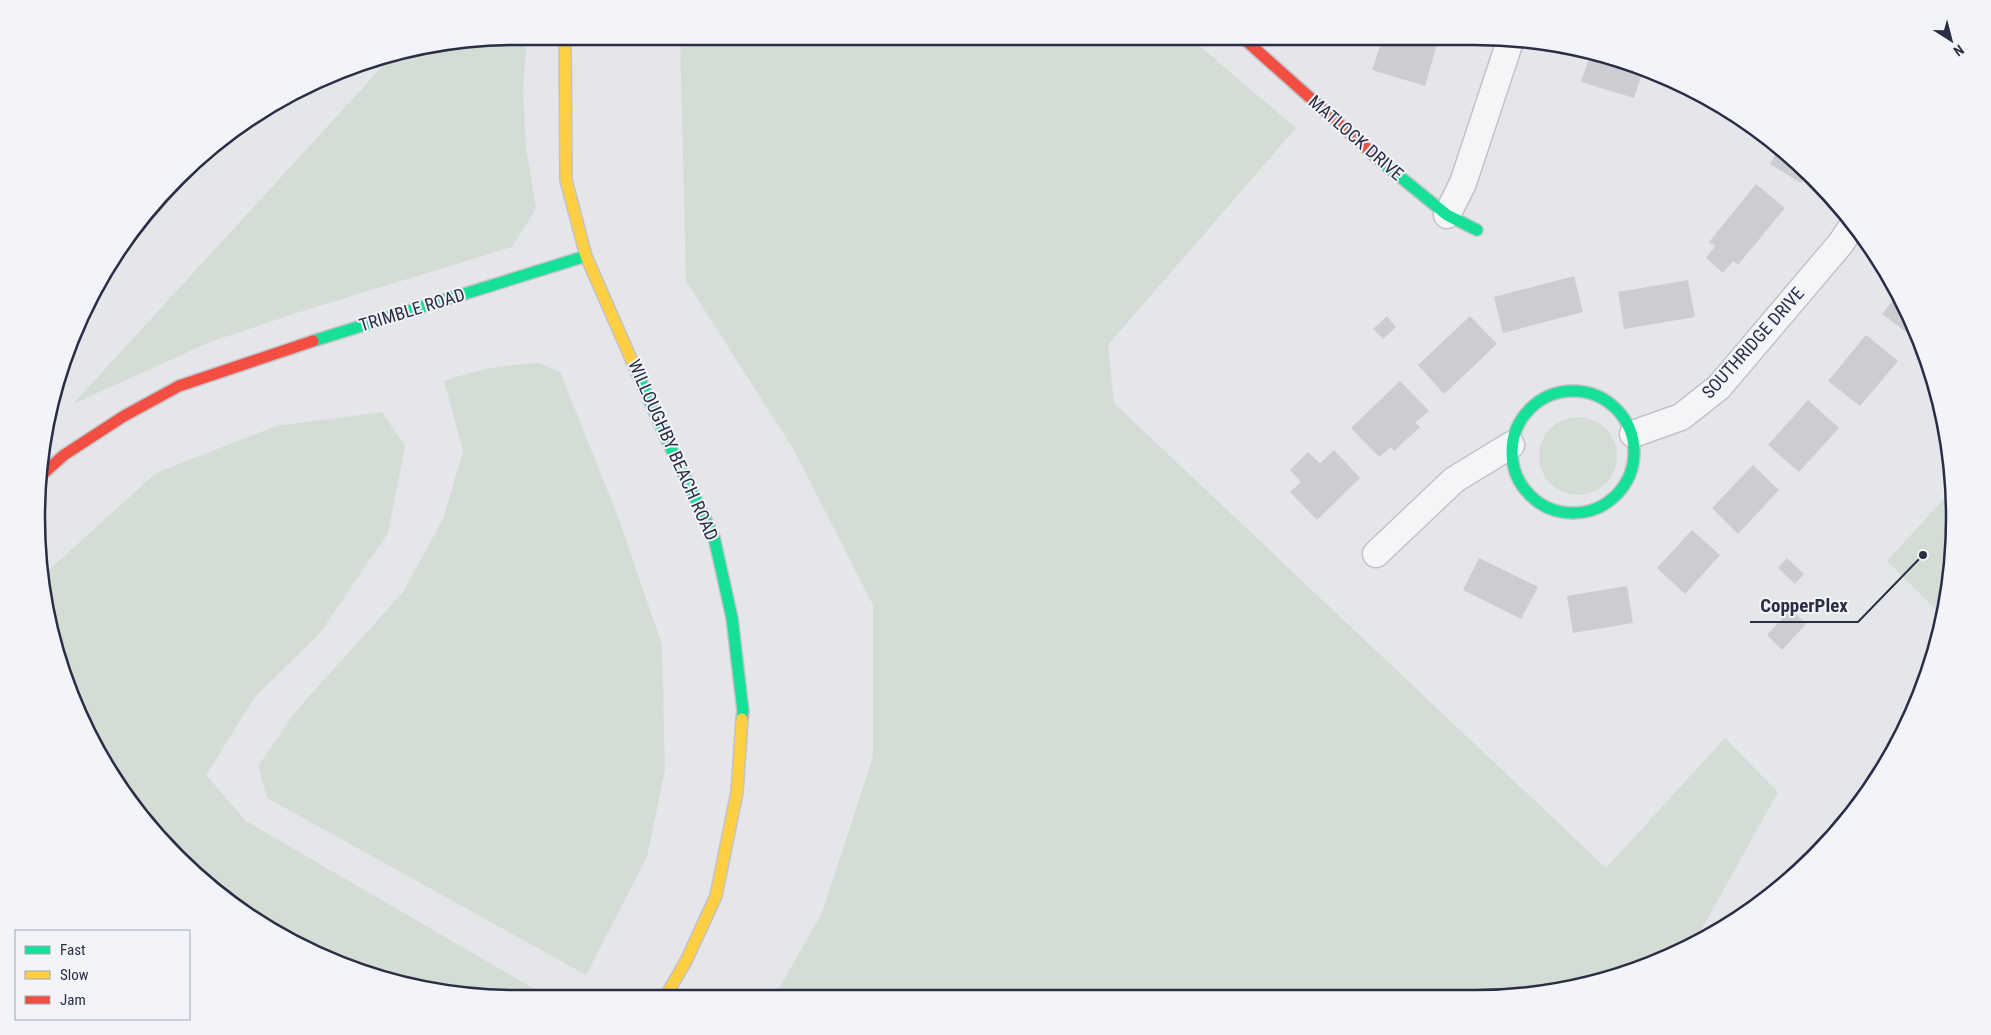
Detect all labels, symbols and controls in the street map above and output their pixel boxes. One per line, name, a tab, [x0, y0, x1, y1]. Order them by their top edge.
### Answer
north arrow	[1926, 15, 1976, 65]
text: N	[1950, 42, 1967, 60]
street label: MATLOCK DRIVE	[1305, 91, 1408, 185]
street label: TRIMBLE ROAD	[357, 283, 467, 336]
street label: SOUTHRIDGE DRIVE	[1697, 283, 1808, 403]
street label: WILLOUGHBY BEACH ROAD	[624, 356, 723, 544]
callout: CopperPlex	[1750, 588, 1858, 622]
text: CopperPlex	[1760, 594, 1848, 617]
legend	[15, 930, 190, 1020]
text: Fast	[60, 941, 85, 959]
text: Slow	[60, 966, 89, 984]
text: Jam	[60, 991, 86, 1009]

